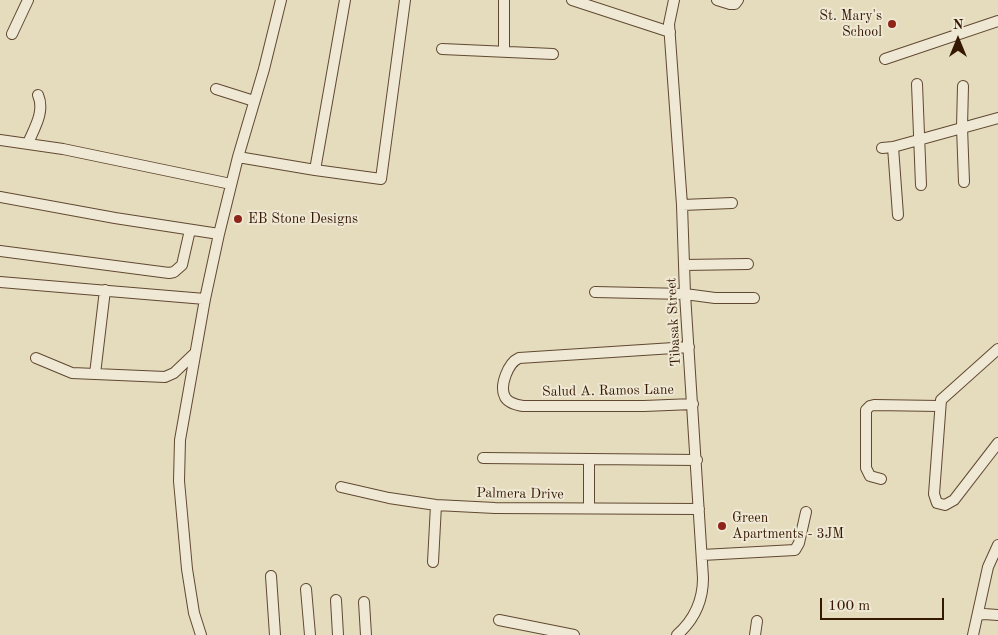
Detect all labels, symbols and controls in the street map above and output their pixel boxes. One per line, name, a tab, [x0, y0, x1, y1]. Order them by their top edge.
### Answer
place label: St. Mary's School	[819, 8, 882, 40]
north arrow	[933, 15, 983, 65]
marker: St. Mary's School	[886, 18, 898, 30]
text: N	[953, 18, 963, 32]
place label: EB Stone Designs	[248, 211, 358, 227]
marker: EB Stone Designs	[232, 213, 244, 225]
street label: Tibasak Street	[663, 277, 685, 367]
street label: Salud A. Ramos Lane	[542, 381, 674, 401]
street label: Palmera Drive	[476, 485, 564, 503]
place label: Green Apartments - 3JM	[732, 510, 844, 542]
marker: Green Apartments - 3JM	[716, 520, 728, 532]
scale bar	[823, 588, 947, 620]
text: 100 m	[828, 599, 870, 614]

